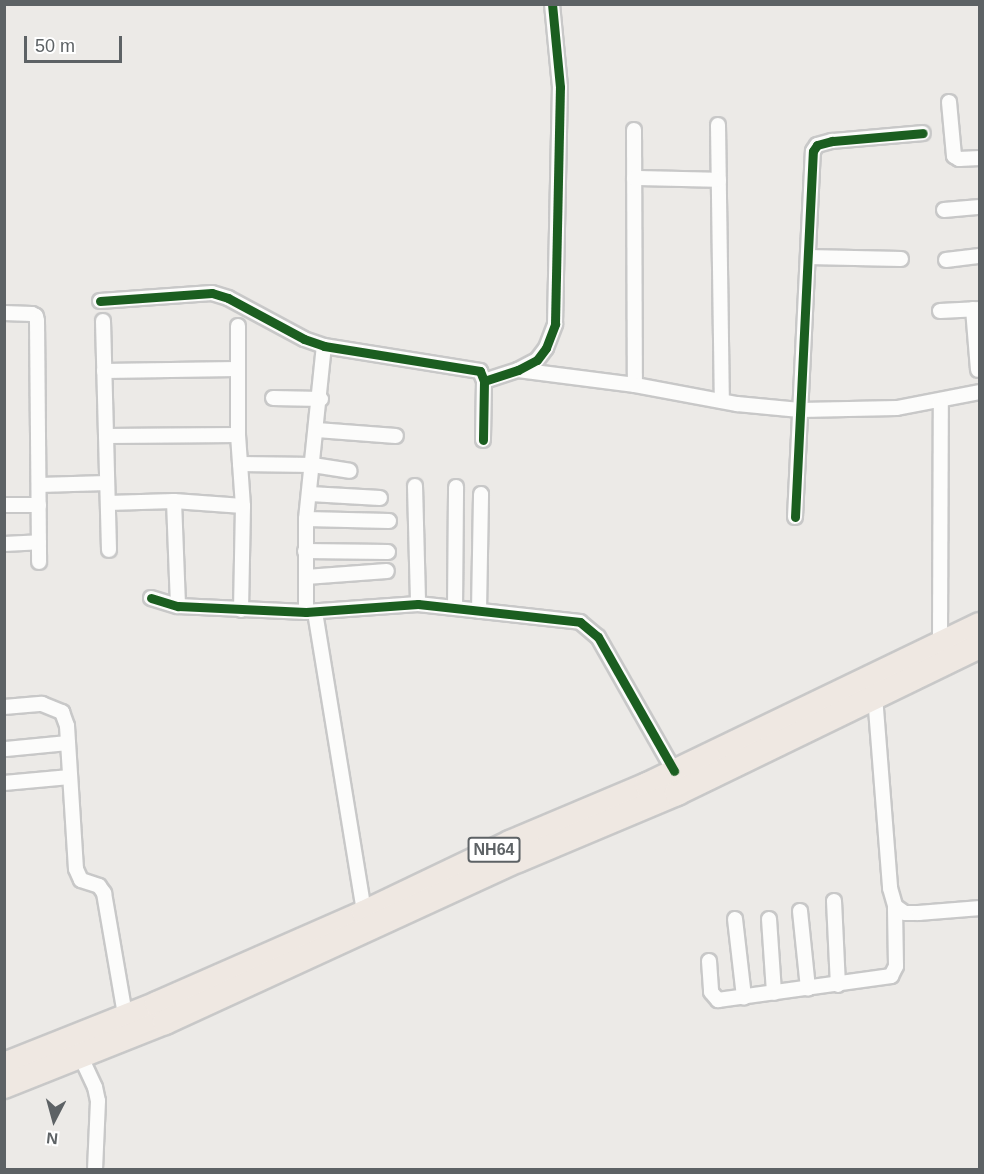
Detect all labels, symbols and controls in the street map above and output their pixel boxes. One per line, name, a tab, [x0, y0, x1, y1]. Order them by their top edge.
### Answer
scale bar	[27, 24, 124, 62]
text: 50 m	[35, 36, 75, 56]
road number: NH64	[467, 837, 521, 863]
north arrow	[24, 1090, 84, 1150]
text: N	[45, 1129, 59, 1147]

